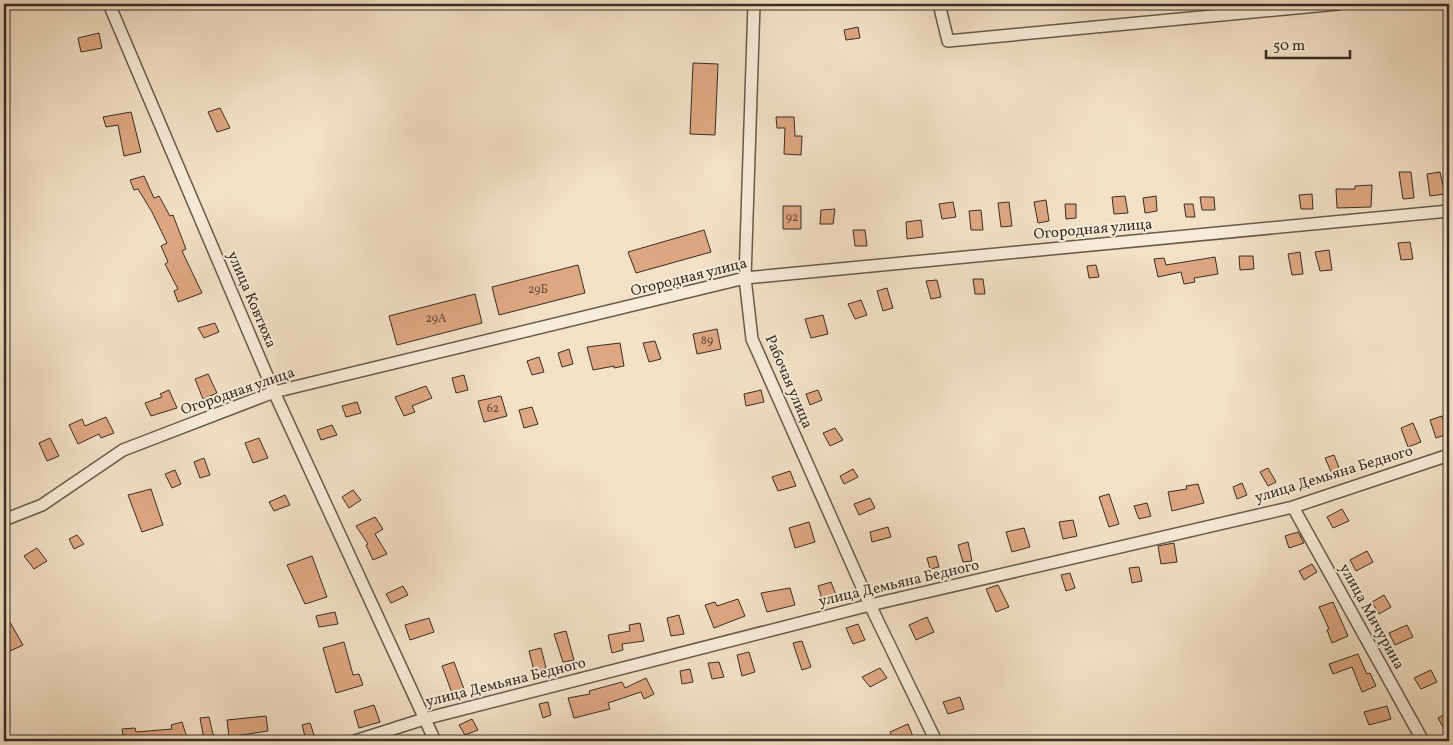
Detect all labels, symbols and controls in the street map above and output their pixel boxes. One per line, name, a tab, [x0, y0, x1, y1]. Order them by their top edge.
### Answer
scale bar	[1266, 28, 1349, 60]
text: 50 m	[1273, 36, 1305, 57]
house number: 92	[786, 210, 798, 226]
street label: Огородная улица	[1033, 214, 1153, 246]
street label: улица Ковтюха	[221, 248, 281, 352]
street label: Огородная улица	[629, 253, 749, 303]
house number: 29Б	[528, 282, 548, 298]
house number: 29А	[425, 311, 447, 327]
street label: Рабочая улица	[759, 332, 817, 432]
house number: 89	[701, 333, 713, 349]
street label: Огородная улица	[178, 363, 298, 421]
house number: 62	[487, 401, 499, 417]
street label: улица Демьяна Бедного	[1252, 441, 1416, 509]
street label: улица Демьяна Бедного	[817, 555, 981, 613]
street label: улица Мичурина	[1333, 560, 1409, 674]
street label: улица Демьяна Бедного	[424, 653, 588, 713]

